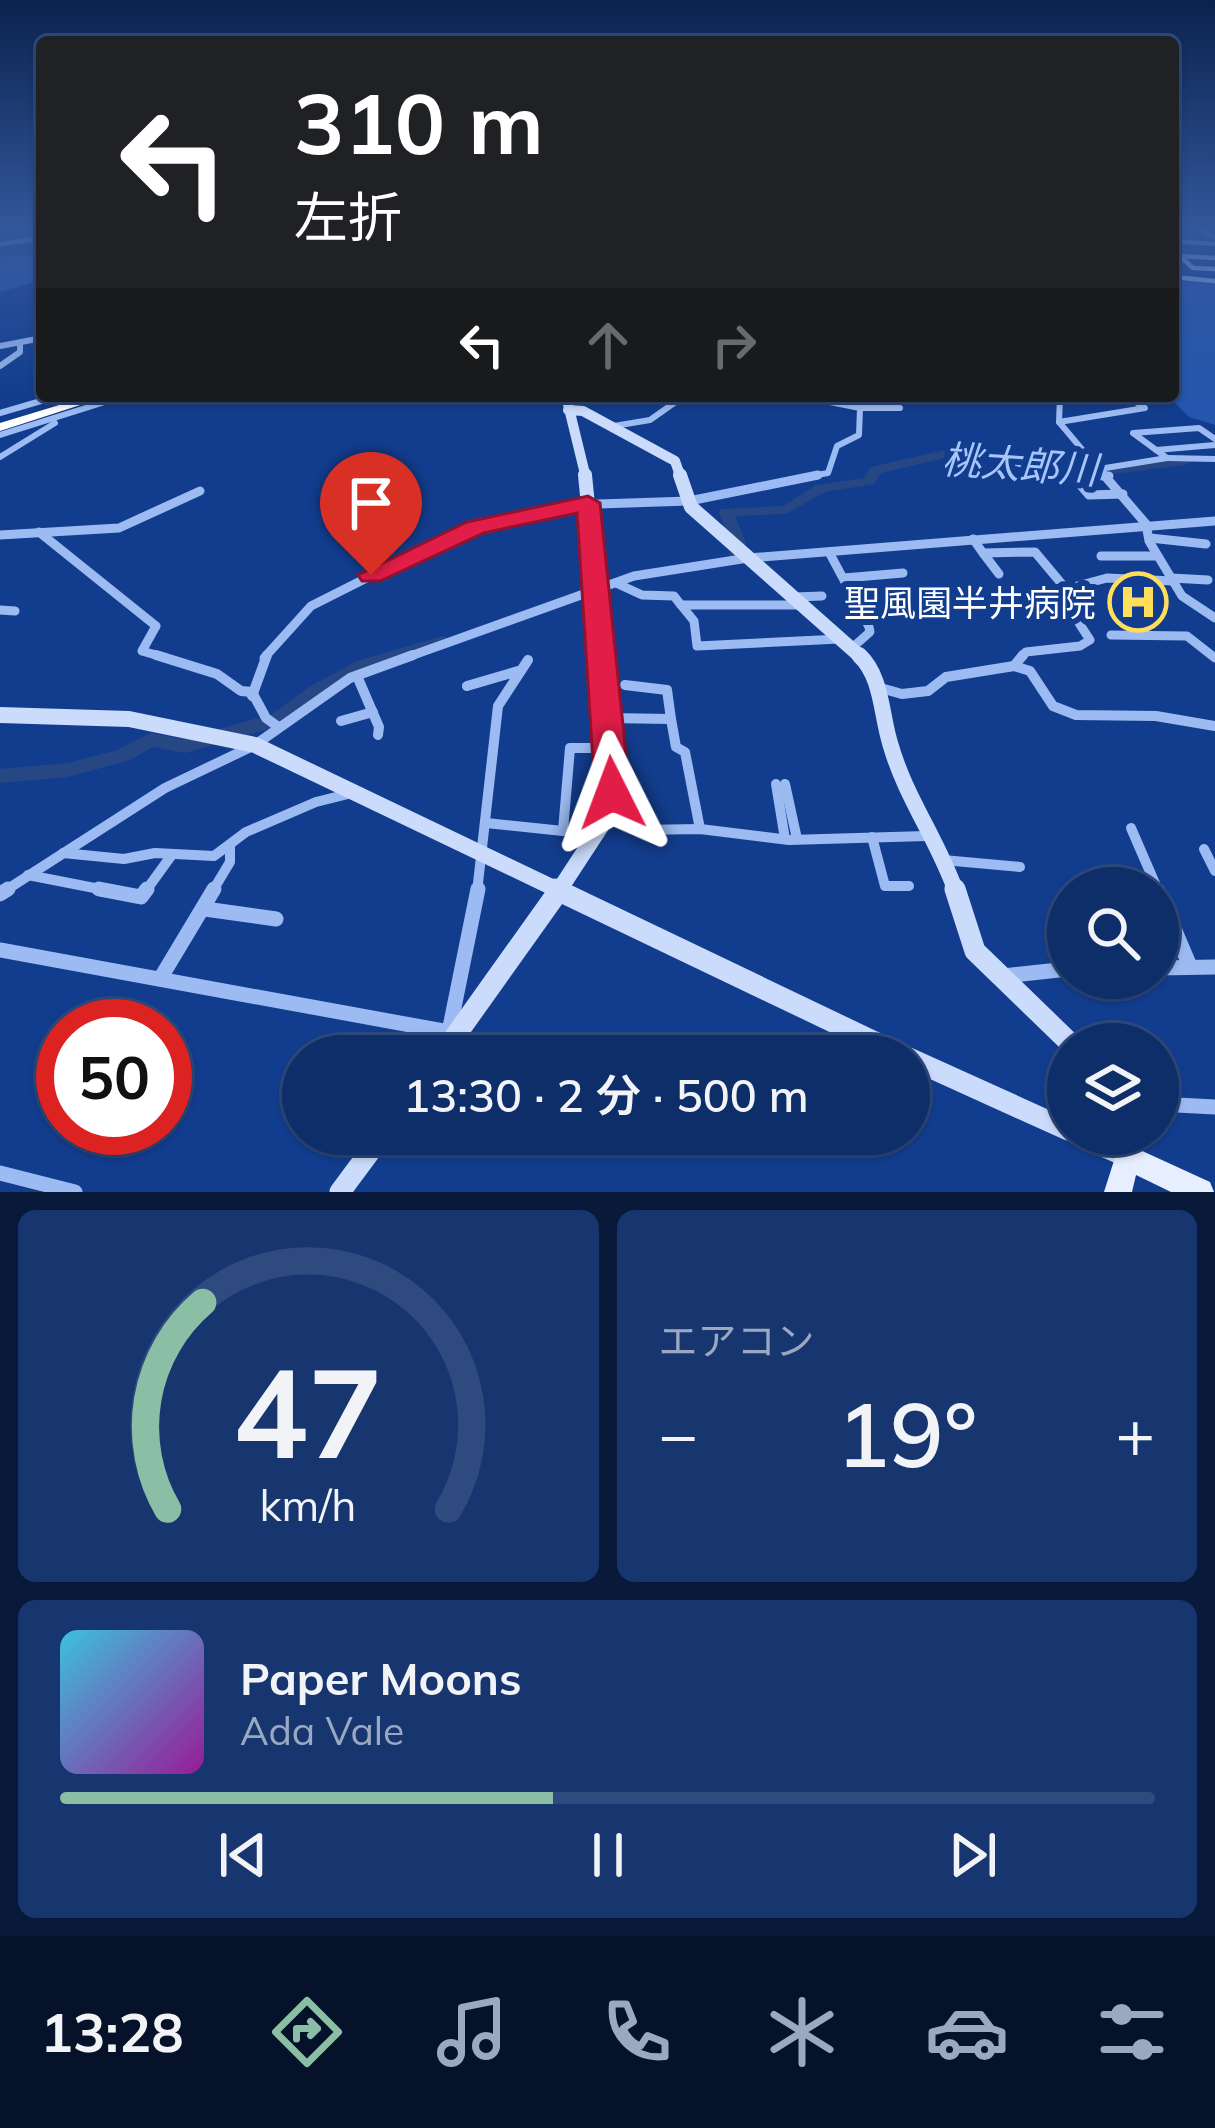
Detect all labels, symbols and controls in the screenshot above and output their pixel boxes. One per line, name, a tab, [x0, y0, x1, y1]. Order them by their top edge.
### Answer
text: 310 m	[294, 70, 544, 175]
icon: left	[96, 84, 252, 240]
text: 左折	[294, 183, 402, 251]
icon: left	[449, 312, 515, 378]
icon: ahead	[575, 312, 641, 378]
icon: right	[701, 312, 767, 378]
water label: 桃太郎川	[940, 434, 1104, 494]
pin	[320, 452, 422, 575]
icon: arrive	[338, 470, 404, 536]
hospital icon: 聖風園半井病院	[1107, 571, 1169, 633]
place label: 聖風園半井病院	[844, 580, 1096, 625]
position arrow	[549, 730, 675, 856]
map controls	[1047, 867, 1179, 1155]
button: search	[1047, 867, 1179, 999]
speed limit sign: 50	[36, 999, 192, 1155]
button: layers	[1047, 1023, 1179, 1155]
text: 13:30 · 2 分 · 500 m	[403, 1067, 809, 1123]
text: エアコン	[659, 1316, 815, 1365]
text: 47	[233, 1333, 383, 1489]
text: 19°	[836, 1377, 978, 1490]
text: −	[659, 1392, 698, 1475]
text: +	[1115, 1392, 1155, 1475]
text: km/h	[260, 1478, 357, 1532]
text: Paper Moons	[240, 1650, 522, 1706]
text: Ada Vale	[240, 1706, 404, 1755]
icon: previous	[210, 1822, 276, 1888]
icon: pause	[575, 1822, 641, 1888]
icon: next	[940, 1822, 1006, 1888]
icon: directions	[265, 1990, 349, 2074]
icon: music	[430, 1990, 514, 2074]
icon: phone	[595, 1990, 679, 2074]
icon: climate	[760, 1990, 844, 2074]
icon: car	[925, 1990, 1009, 2074]
icon: filters	[1090, 1990, 1174, 2074]
text: 13:28	[41, 1998, 184, 2066]

